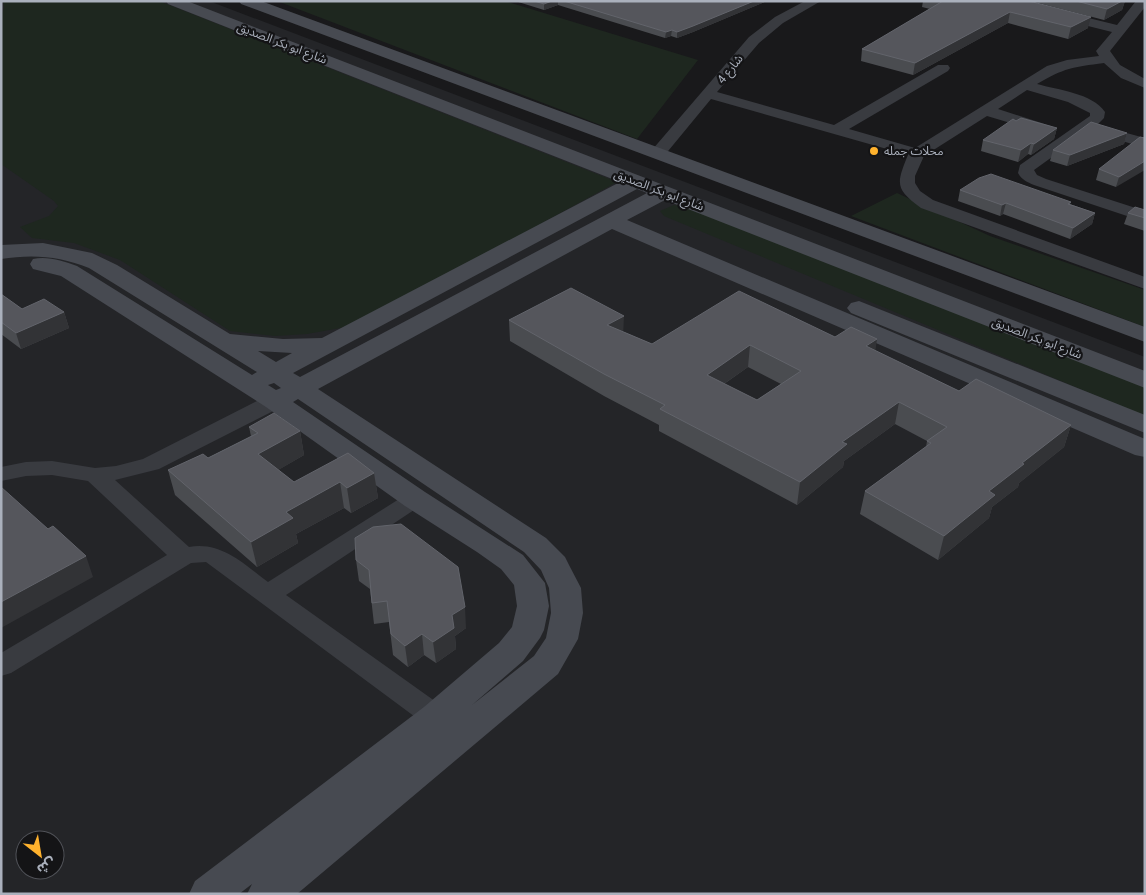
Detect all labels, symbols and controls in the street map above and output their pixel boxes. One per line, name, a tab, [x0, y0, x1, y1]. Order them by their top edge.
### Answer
street label: شارع ابو بكر الصديق	[234, 19, 329, 68]
street label: شارع 4	[714, 52, 747, 88]
place label: محلات جمله	[884, 144, 943, 158]
marker: محلات جمله	[868, 145, 880, 157]
street label: شارع ابو بكر الصديق	[611, 166, 706, 215]
street label: شارع ابو بكر الصديق	[989, 314, 1084, 363]
north arrow	[15, 830, 65, 880]
text: ش	[34, 854, 59, 878]

